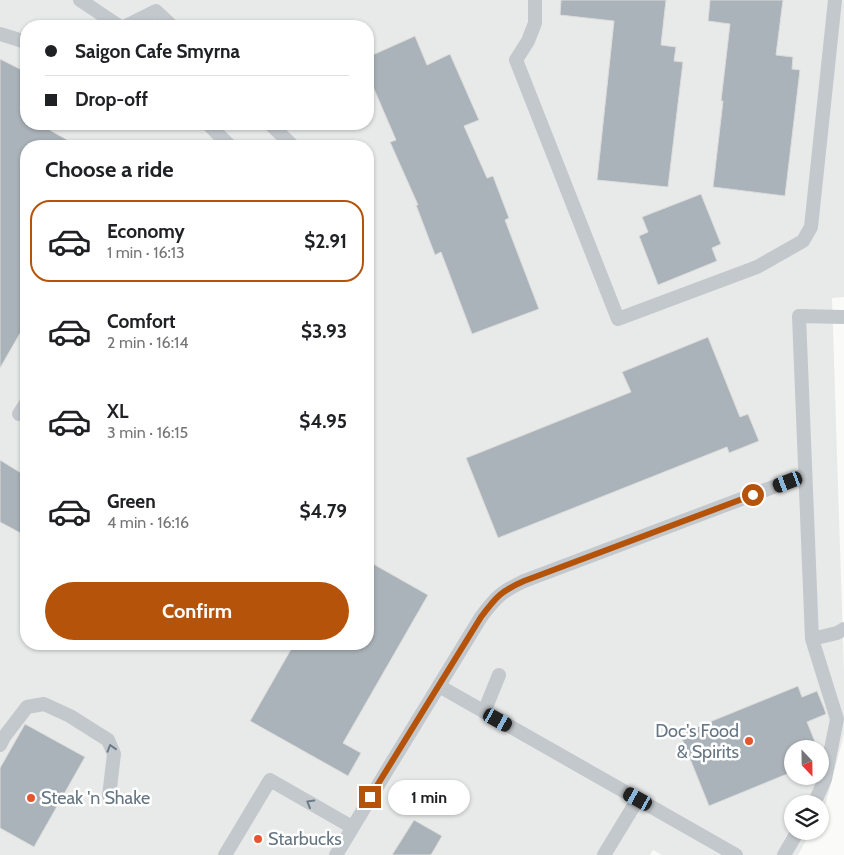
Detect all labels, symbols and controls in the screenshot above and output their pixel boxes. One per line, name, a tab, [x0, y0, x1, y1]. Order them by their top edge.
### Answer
text: Saigon Cafe Smyrna	[75, 40, 240, 63]
text: Drop-off	[75, 88, 148, 111]
text: Choose a ride	[45, 156, 174, 183]
icon: car	[47, 219, 92, 264]
text: Economy	[107, 220, 185, 243]
text: $2.91	[304, 230, 347, 253]
text: 1 min · 16:13	[107, 243, 185, 262]
icon: car	[47, 309, 92, 354]
text: Comfort	[107, 310, 176, 333]
text: $3.93	[301, 320, 347, 343]
text: 2 min · 16:14	[107, 333, 188, 352]
icon: car	[47, 399, 92, 444]
text: XL	[107, 400, 128, 423]
text: $4.95	[299, 410, 347, 433]
text: 3 min · 16:15	[107, 423, 188, 442]
car	[771, 470, 804, 494]
route start	[742, 484, 764, 506]
icon: car	[47, 489, 92, 534]
text: Green	[107, 490, 156, 513]
text: $4.79	[300, 500, 347, 523]
text: 4 min · 16:16	[107, 513, 189, 532]
button: Confirm	[45, 582, 349, 640]
car	[481, 706, 514, 734]
place label: Doc's Food & Spirits	[655, 720, 739, 763]
marker: Doc's Food & Spirits	[743, 735, 755, 747]
north arrow	[784, 740, 829, 785]
map controls	[784, 740, 829, 840]
one-way arrow	[106, 744, 116, 753]
callout: 1 min	[388, 780, 470, 814]
car	[621, 785, 654, 813]
route end	[359, 786, 381, 808]
place label: Steak 'n Shake	[41, 787, 150, 809]
text: 1 min	[411, 788, 447, 807]
marker: Steak 'n Shake	[25, 792, 37, 804]
button: layers	[784, 795, 829, 840]
one-way arrow	[306, 799, 315, 809]
place label: Starbucks	[268, 828, 342, 850]
marker: Starbucks	[252, 833, 264, 845]

